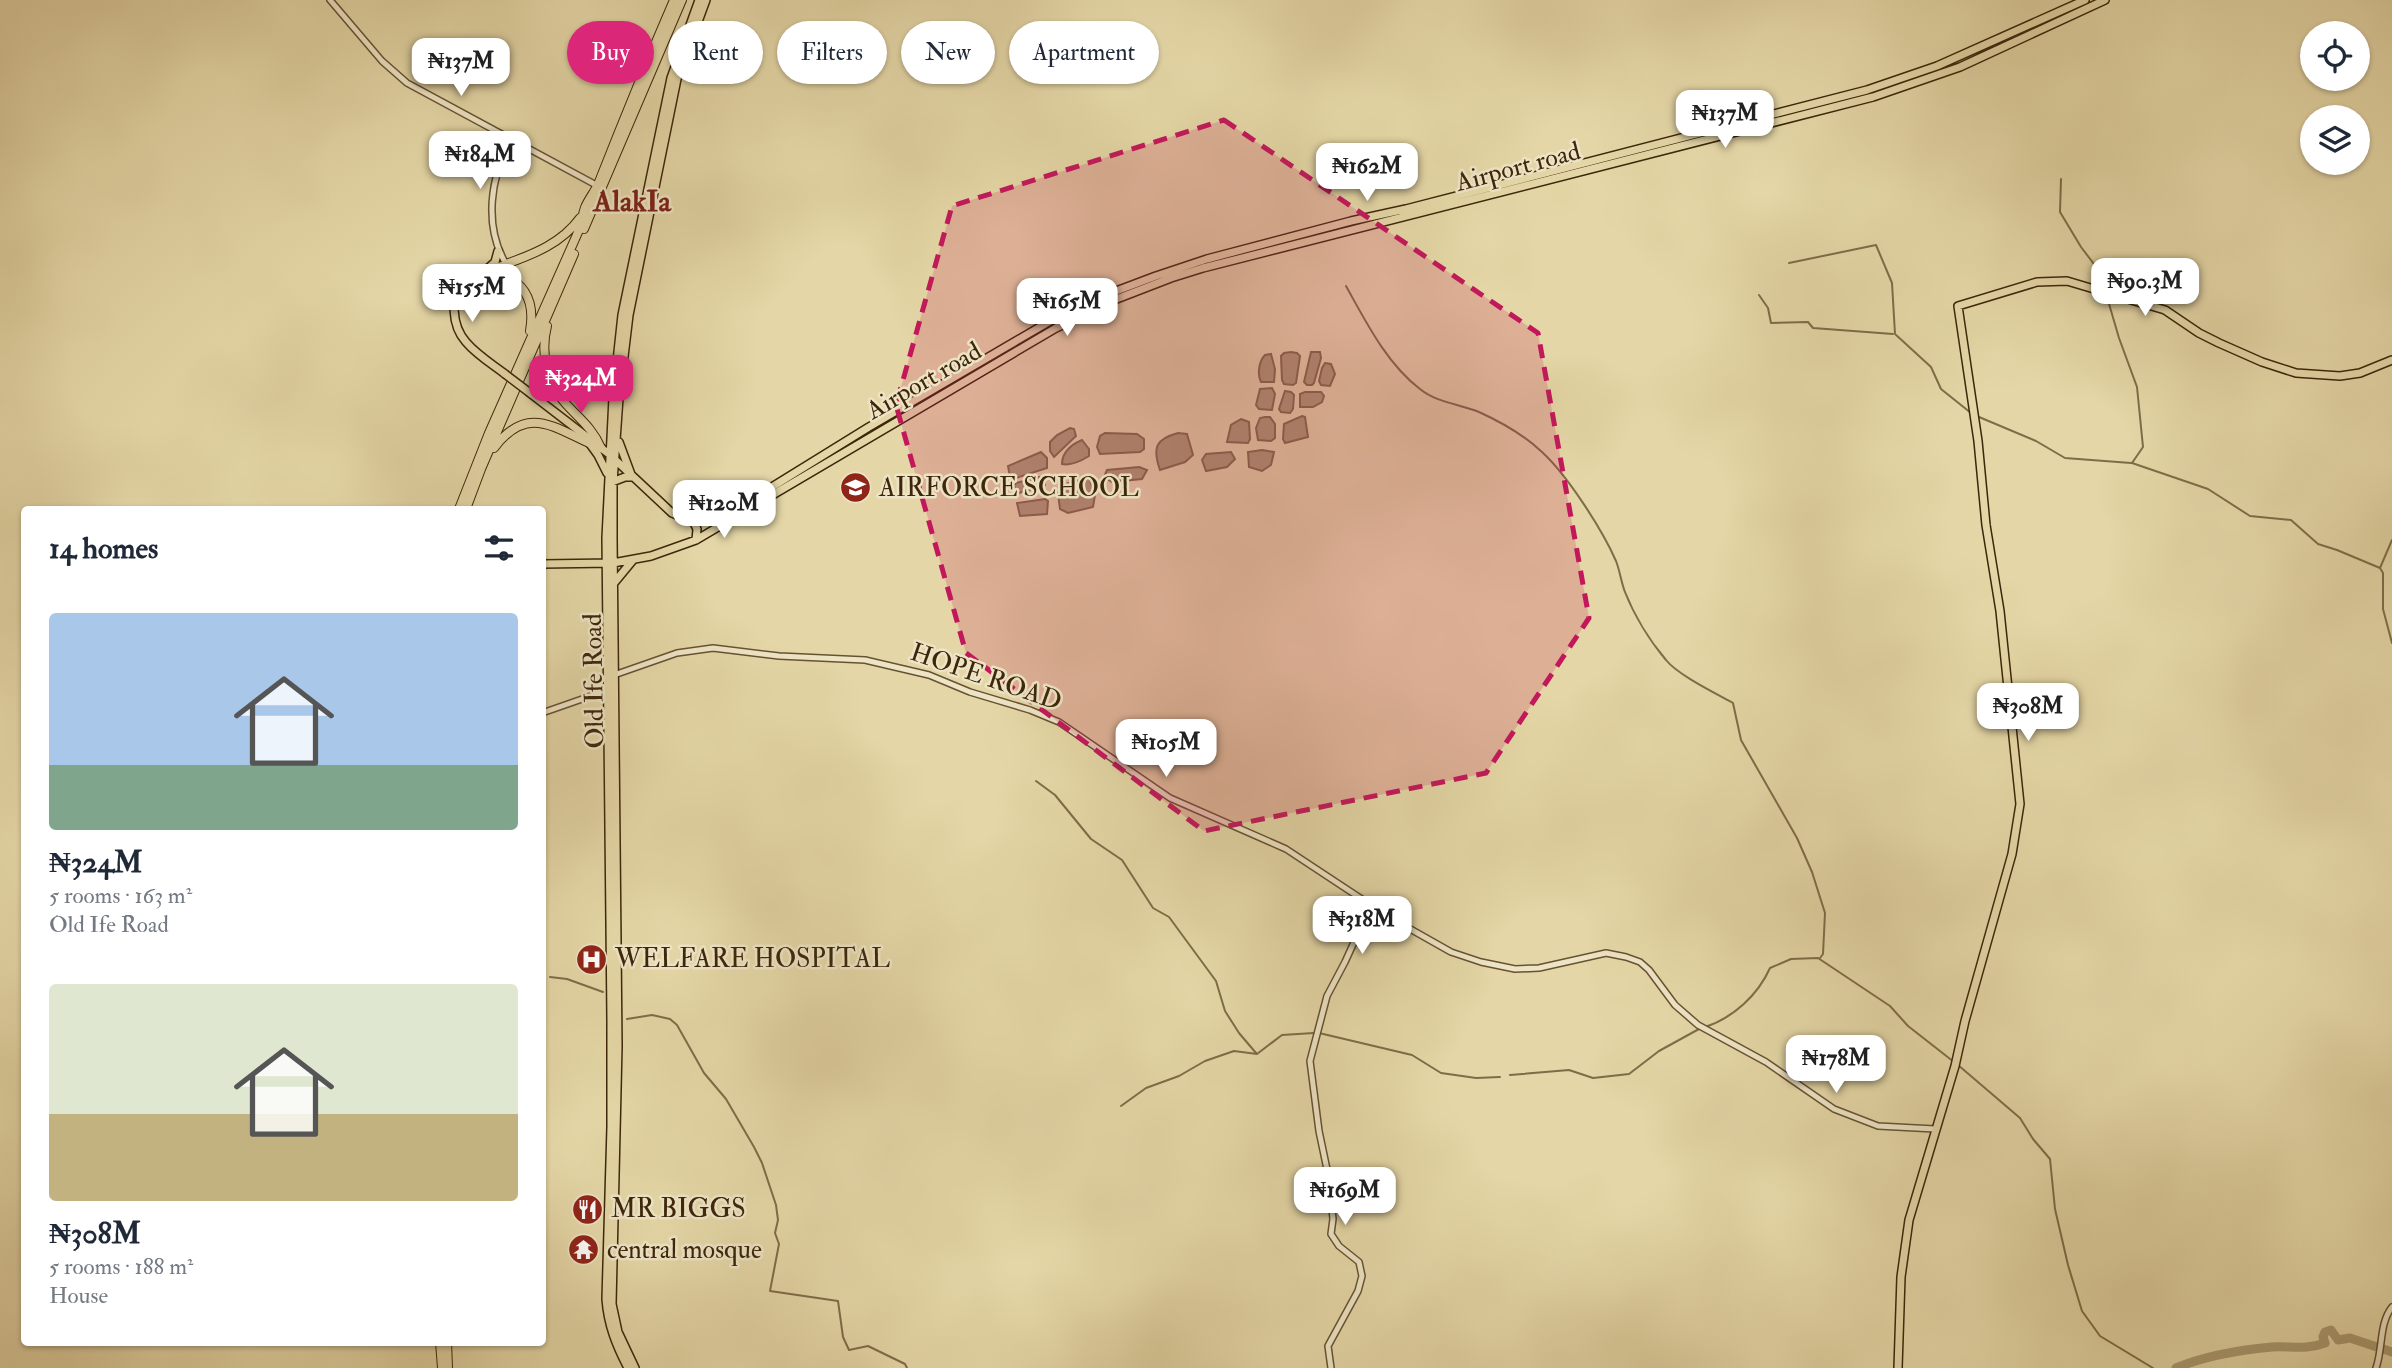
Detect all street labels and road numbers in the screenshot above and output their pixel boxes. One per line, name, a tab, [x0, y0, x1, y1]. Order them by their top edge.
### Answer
street label: Airport road	[1451, 135, 1584, 200]
street label: Airport road	[860, 335, 988, 428]
street label: Old Ife Road	[577, 613, 611, 749]
street label: HOPE ROAD	[906, 636, 1066, 718]

